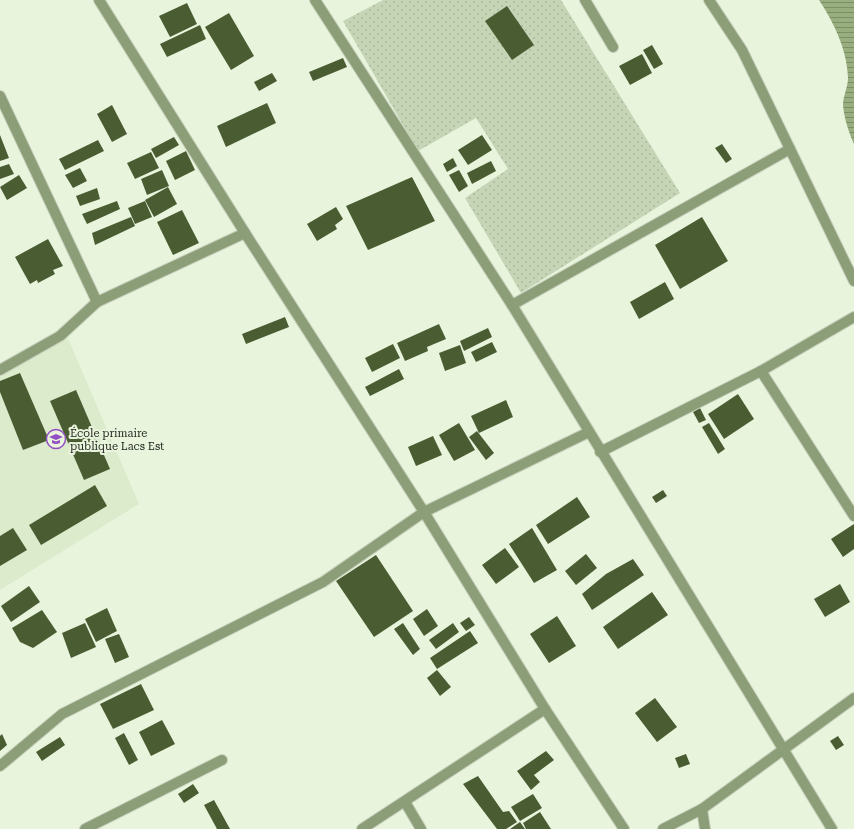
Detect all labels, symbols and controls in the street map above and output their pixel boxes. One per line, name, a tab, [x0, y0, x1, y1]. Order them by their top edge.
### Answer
place label: École primaire publique Lacs Est	[70, 426, 164, 453]
school or university icon: École primaire publique Lacs Est	[45, 428, 67, 450]

